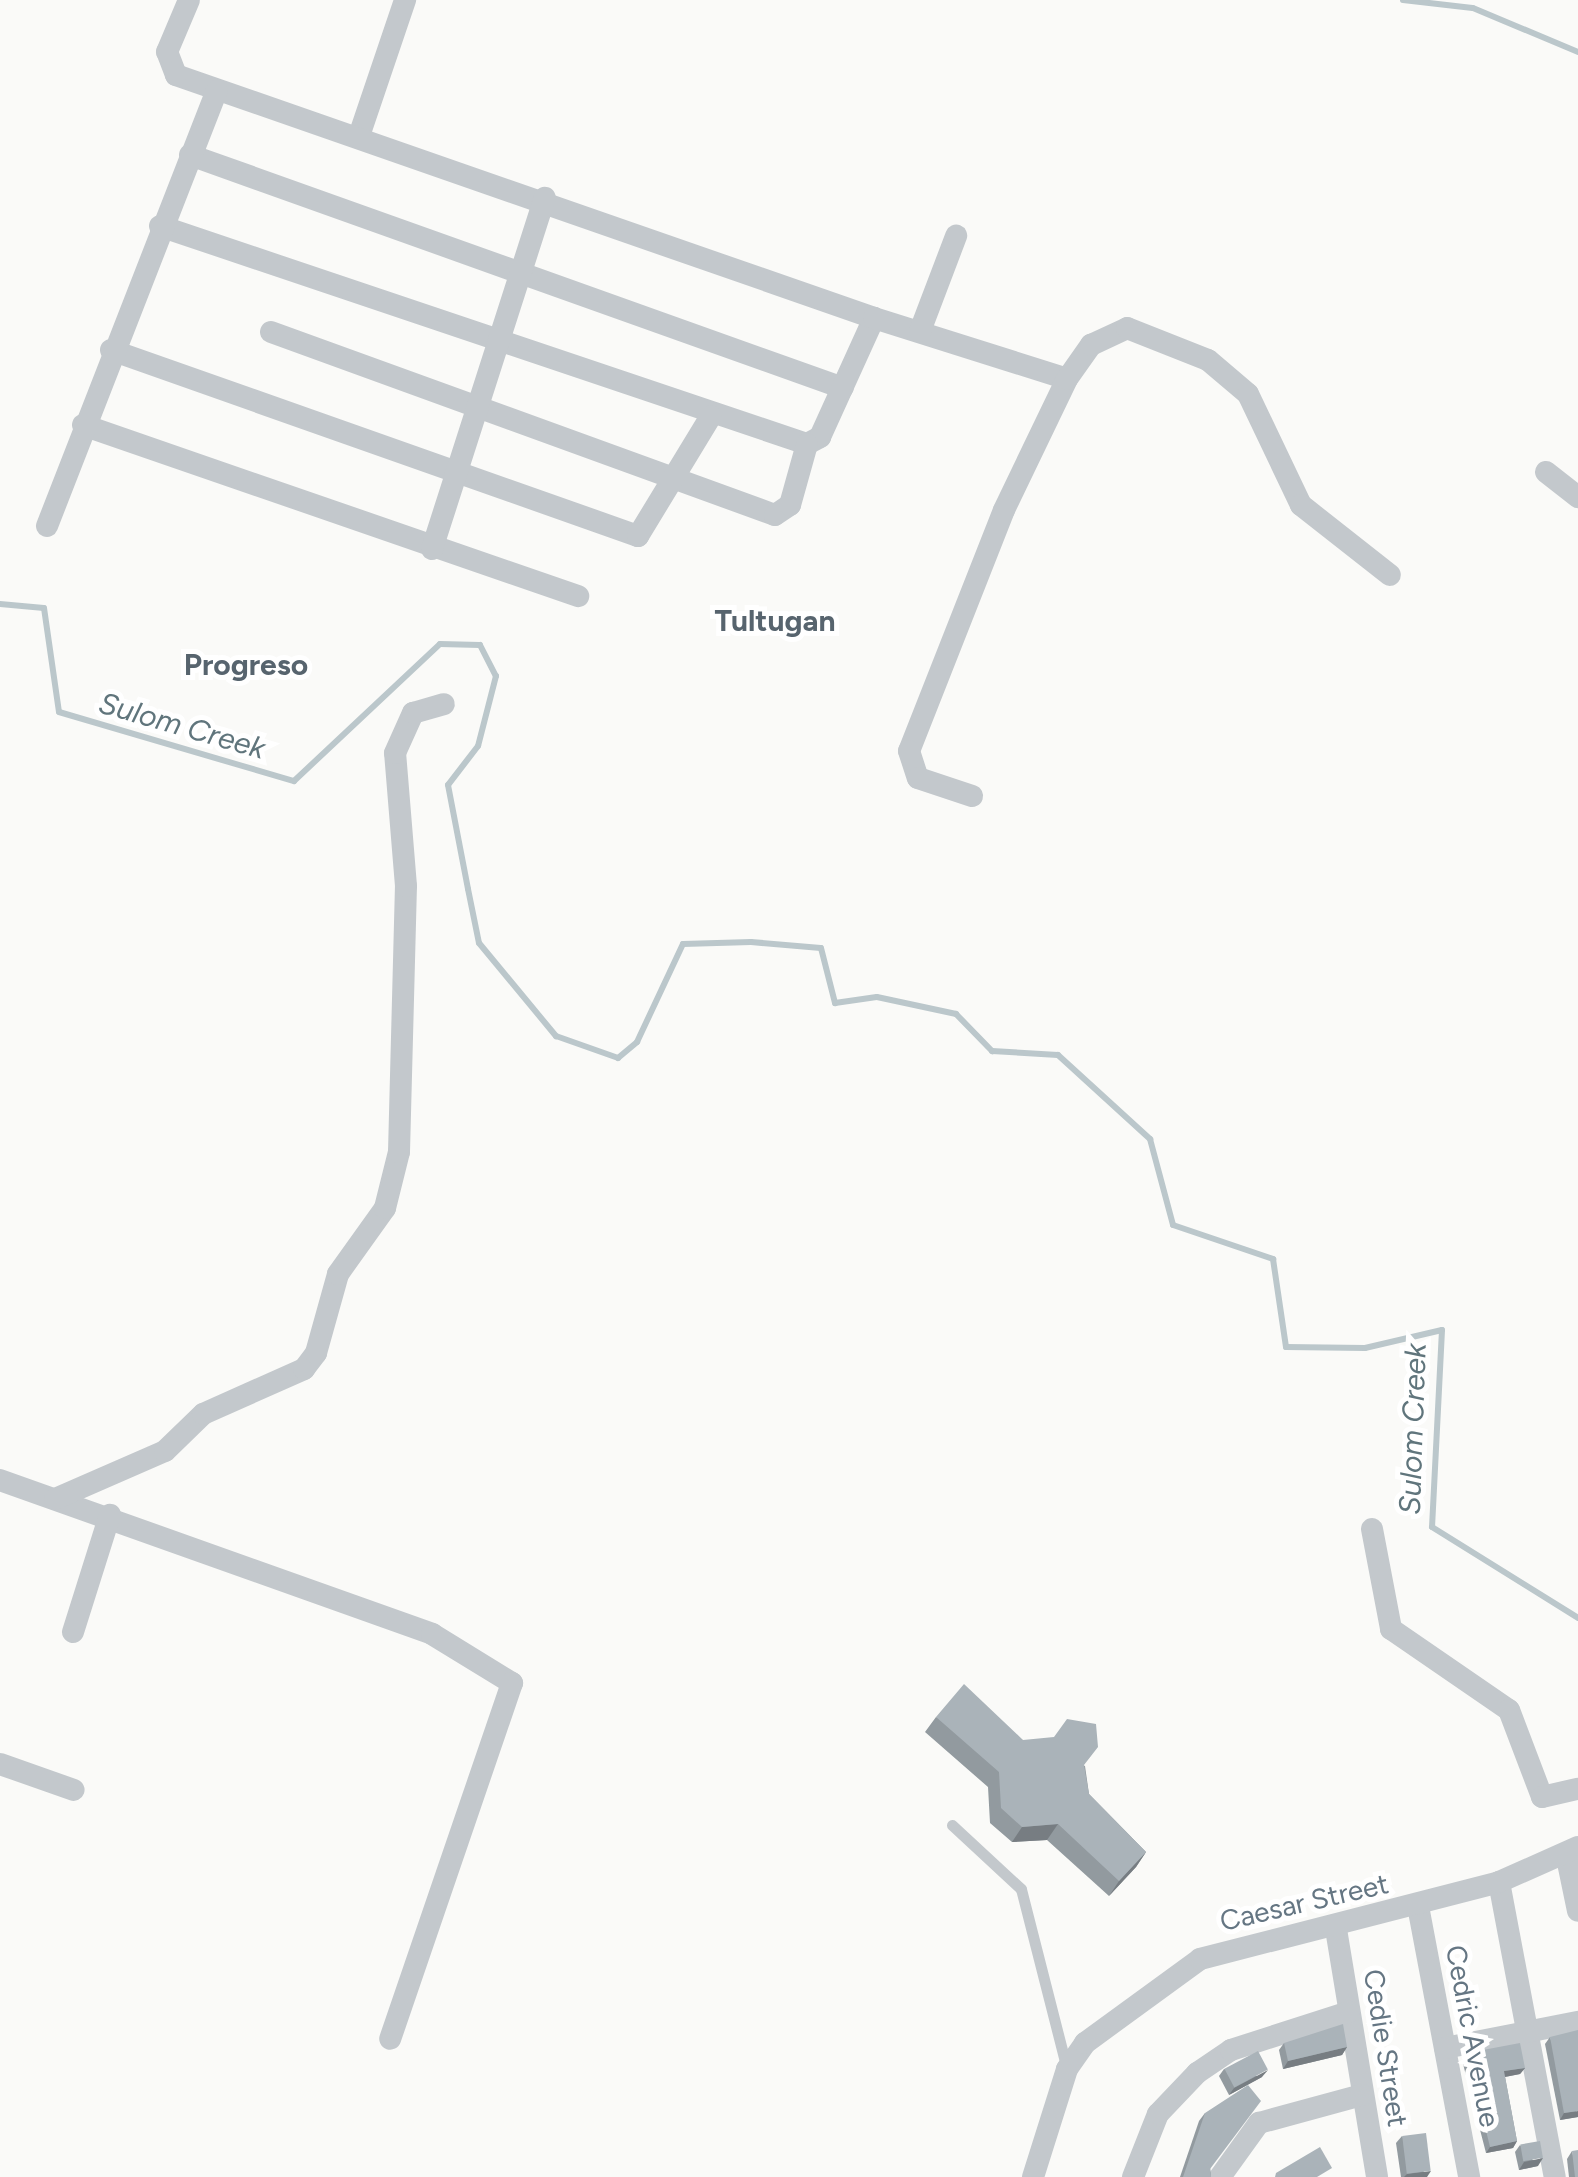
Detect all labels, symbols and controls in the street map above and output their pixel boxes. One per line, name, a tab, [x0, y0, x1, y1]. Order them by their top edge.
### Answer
district label: Tultugan	[715, 603, 835, 639]
district label: Progreso	[184, 647, 308, 683]
water label: Sulom Creek	[95, 685, 269, 767]
water label: Sulom Creek	[1392, 1343, 1434, 1515]
street label: Caesar Street	[1216, 1866, 1392, 1938]
street label: Cedric Avenue	[1439, 1942, 1507, 2130]
street label: Cedie Street	[1357, 1967, 1415, 2129]

